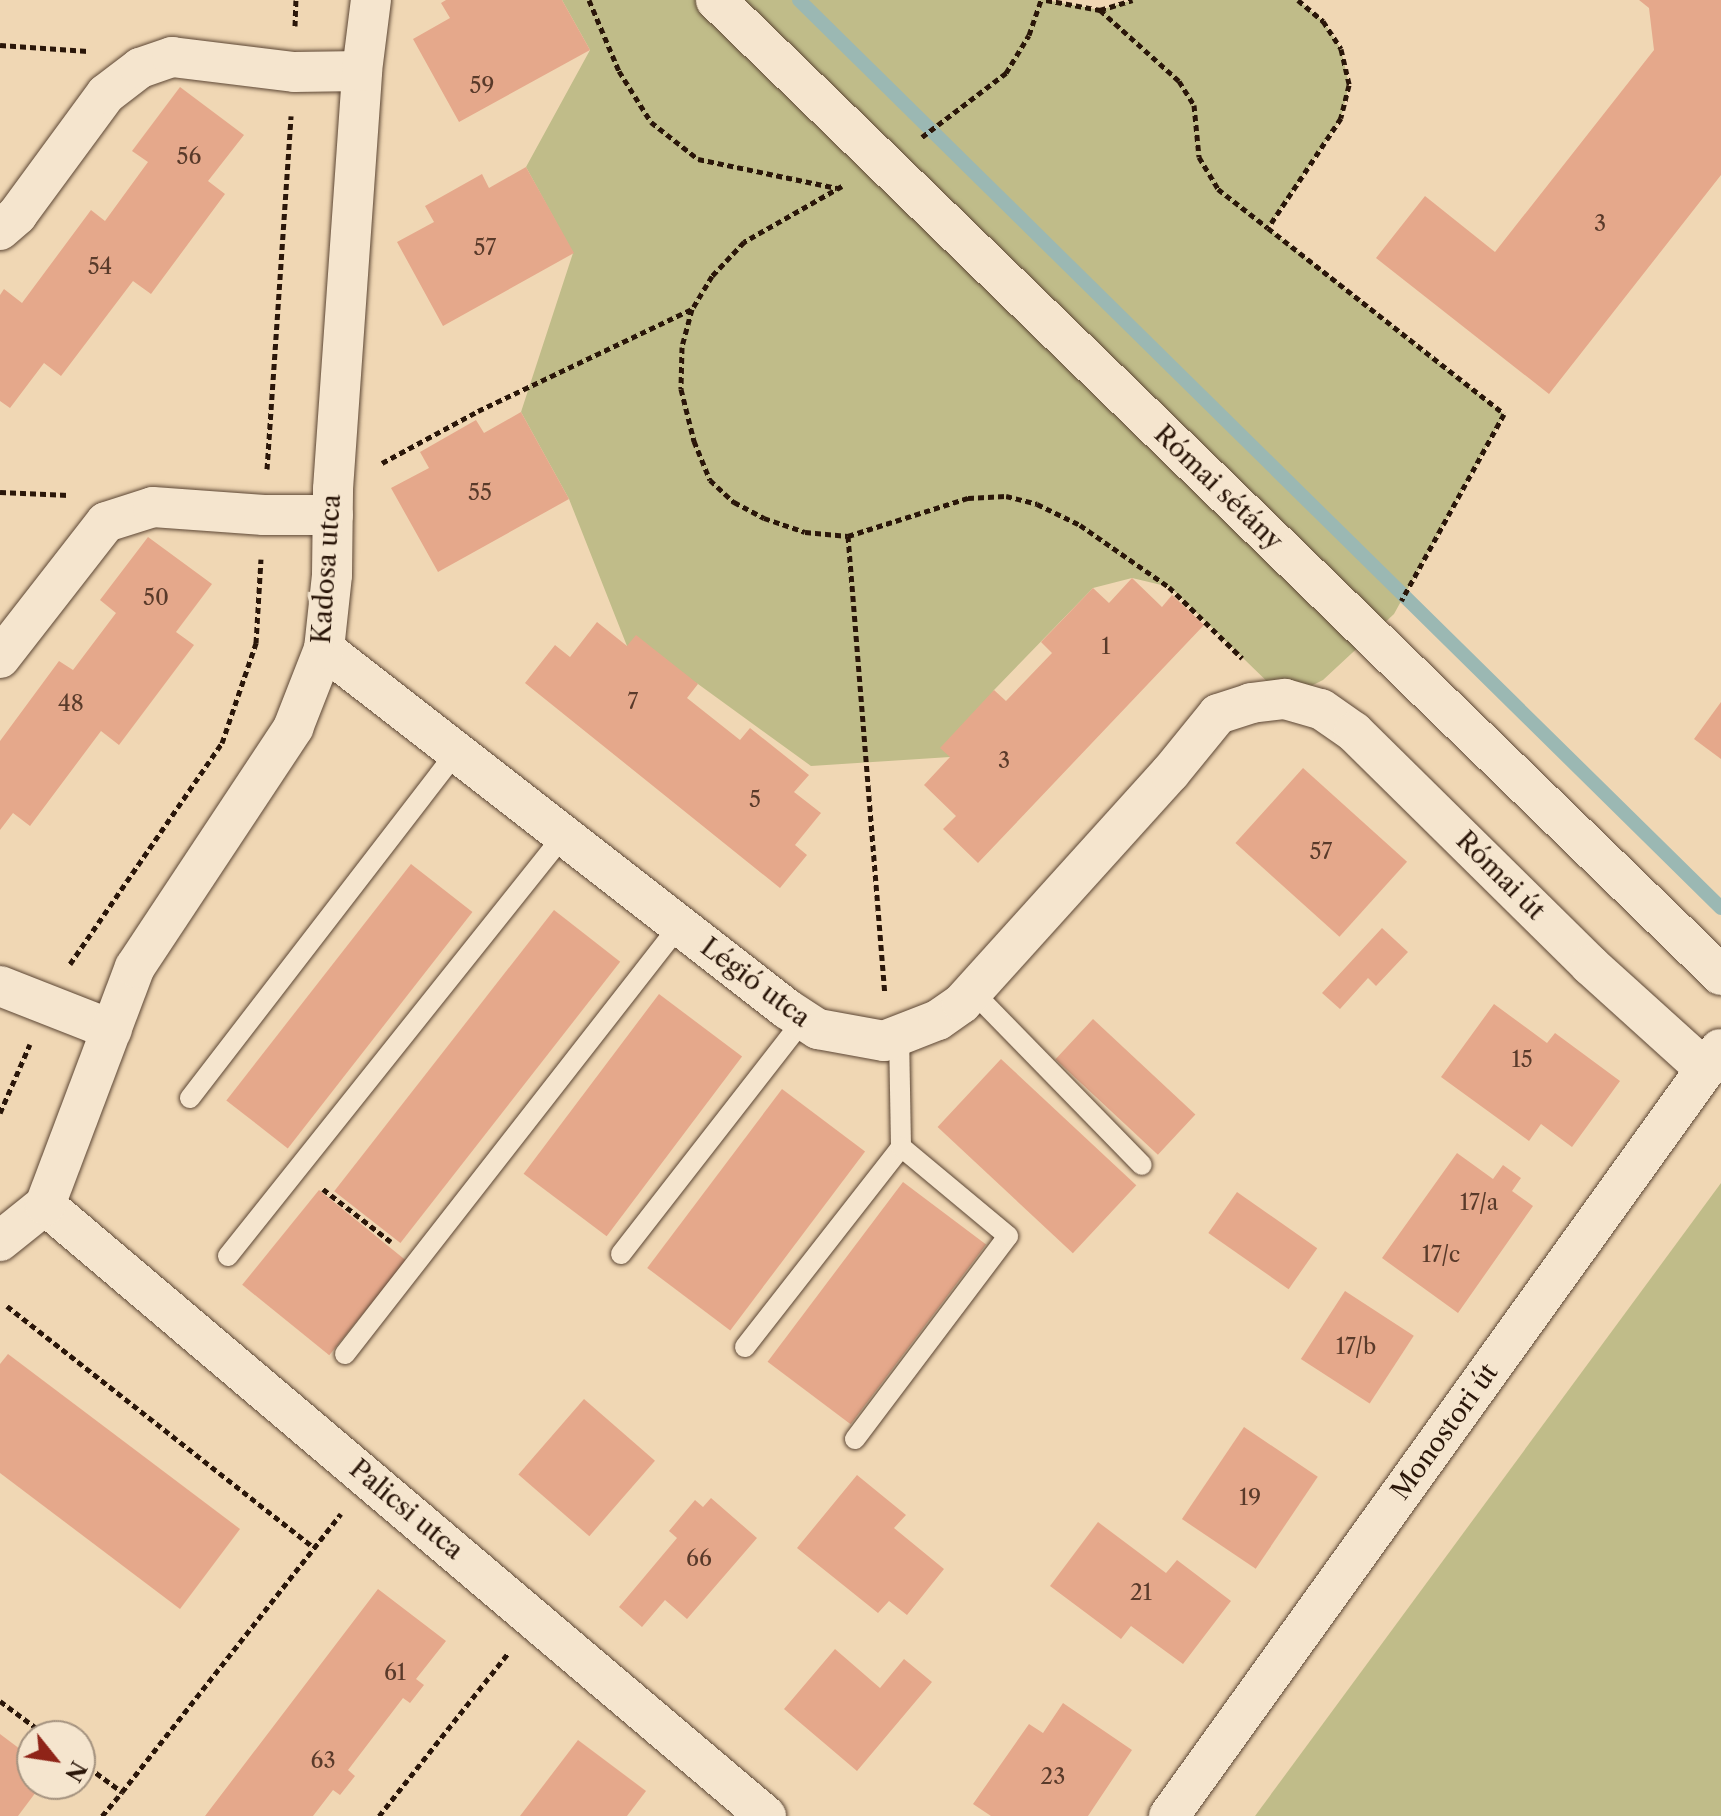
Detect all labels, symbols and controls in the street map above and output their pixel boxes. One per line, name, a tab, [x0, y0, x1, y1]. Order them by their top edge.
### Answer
house number: 59	[470, 73, 494, 99]
house number: 56	[177, 144, 201, 170]
house number: 3	[1594, 211, 1606, 237]
house number: 57	[474, 235, 496, 261]
house number: 54	[88, 254, 112, 280]
street label: Római sétány	[1147, 419, 1289, 557]
house number: 55	[468, 480, 492, 506]
street label: Kadosa utca	[306, 493, 348, 645]
house number: 50	[143, 585, 169, 611]
house number: 1	[1101, 634, 1111, 660]
house number: 7	[628, 689, 638, 715]
house number: 48	[58, 691, 84, 717]
house number: 3	[998, 748, 1010, 774]
house number: 5	[749, 787, 761, 813]
street label: Római út	[1449, 825, 1551, 927]
house number: 57	[1310, 839, 1332, 865]
street label: Légió utca	[694, 932, 816, 1034]
house number: 15	[1511, 1047, 1533, 1073]
house number: 17/a	[1460, 1190, 1498, 1216]
house number: 17/c	[1422, 1242, 1460, 1268]
house number: 17/b	[1336, 1334, 1376, 1360]
street label: Monostori út	[1385, 1358, 1505, 1506]
street label: Palicsi utca	[343, 1454, 469, 1566]
house number: 19	[1239, 1485, 1261, 1511]
house number: 66	[686, 1546, 712, 1572]
house number: 21	[1130, 1580, 1152, 1606]
house number: 61	[384, 1660, 406, 1686]
north arrow	[16, 1720, 96, 1800]
house number: 63	[311, 1748, 335, 1774]
text: N	[59, 1756, 92, 1786]
house number: 23	[1041, 1764, 1065, 1790]

